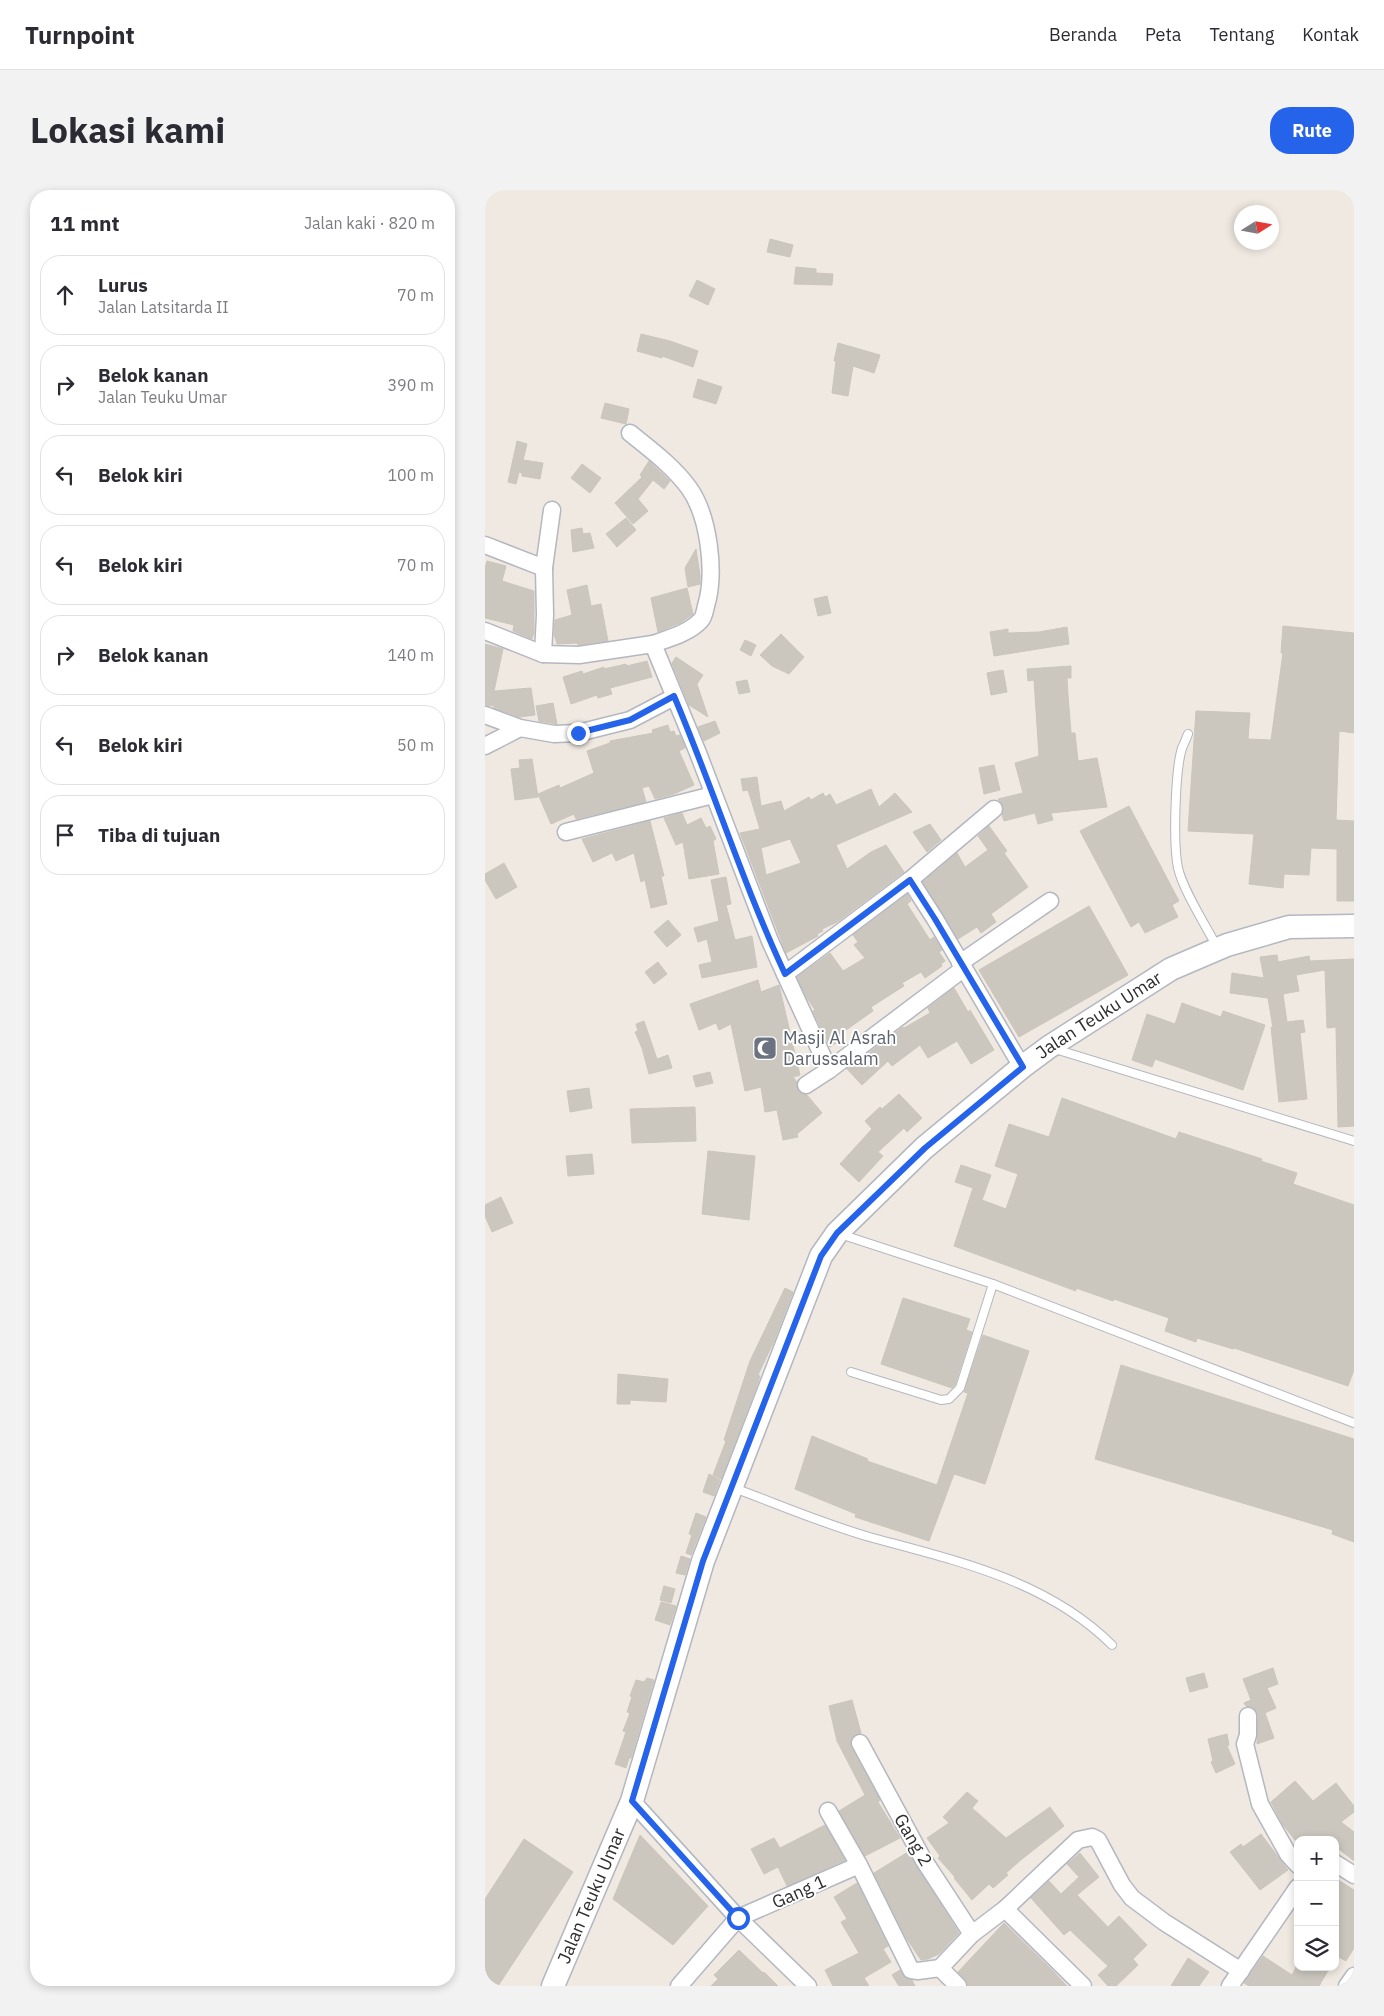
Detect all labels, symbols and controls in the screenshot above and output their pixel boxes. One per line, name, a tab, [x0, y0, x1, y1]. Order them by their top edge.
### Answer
text: Turnpoint	[25, 19, 135, 51]
text: Beranda	[1049, 23, 1117, 46]
text: Peta	[1145, 23, 1181, 46]
text: Tentang	[1209, 23, 1274, 46]
text: Kontak	[1302, 23, 1359, 46]
text: Lokasi kami	[30, 107, 225, 153]
button: Rute	[1270, 107, 1354, 154]
north arrow	[1234, 205, 1279, 250]
text: 11 mnt	[50, 209, 120, 237]
text: Jalan kaki · 820 m	[304, 213, 435, 233]
text: Lurus	[98, 273, 148, 297]
icon: ahead	[51, 281, 79, 309]
text: 70 m	[397, 285, 434, 305]
text: Jalan Latsitarda II	[98, 297, 229, 317]
text: Belok kanan	[98, 363, 209, 387]
icon: right	[51, 371, 79, 399]
text: 390 m	[387, 375, 434, 395]
text: Jalan Teuku Umar	[98, 387, 227, 407]
icon: left	[51, 461, 79, 489]
text: Belok kiri	[98, 463, 183, 487]
text: 100 m	[387, 465, 434, 485]
icon: left	[51, 551, 79, 579]
text: Belok kiri	[98, 553, 183, 577]
text: 70 m	[397, 555, 434, 575]
icon: right	[51, 641, 79, 669]
text: Belok kanan	[98, 643, 209, 667]
text: 140 m	[387, 645, 434, 665]
route end	[567, 722, 590, 745]
icon: left	[51, 731, 79, 759]
text: Belok kiri	[98, 733, 183, 757]
text: 50 m	[397, 735, 434, 755]
icon: arrive	[51, 821, 79, 849]
text: Tiba di tujuan	[98, 823, 220, 847]
street label: Jalan Teuku Umar	[1031, 966, 1166, 1064]
place label: Masji Al Asrah Darussalam	[783, 1026, 897, 1070]
mosque icon: Masji Al Asrah Darussalam	[752, 1035, 778, 1061]
street label: Gang 2	[889, 1809, 938, 1870]
street label: Jalan Teuku Umar	[552, 1824, 630, 1967]
map controls	[1294, 1836, 1339, 1971]
button: +	[1294, 1836, 1339, 1881]
street label: Gang 1	[768, 1869, 829, 1914]
button: −	[1294, 1881, 1339, 1926]
route start	[727, 1907, 750, 1930]
button: layers	[1294, 1926, 1339, 1971]

